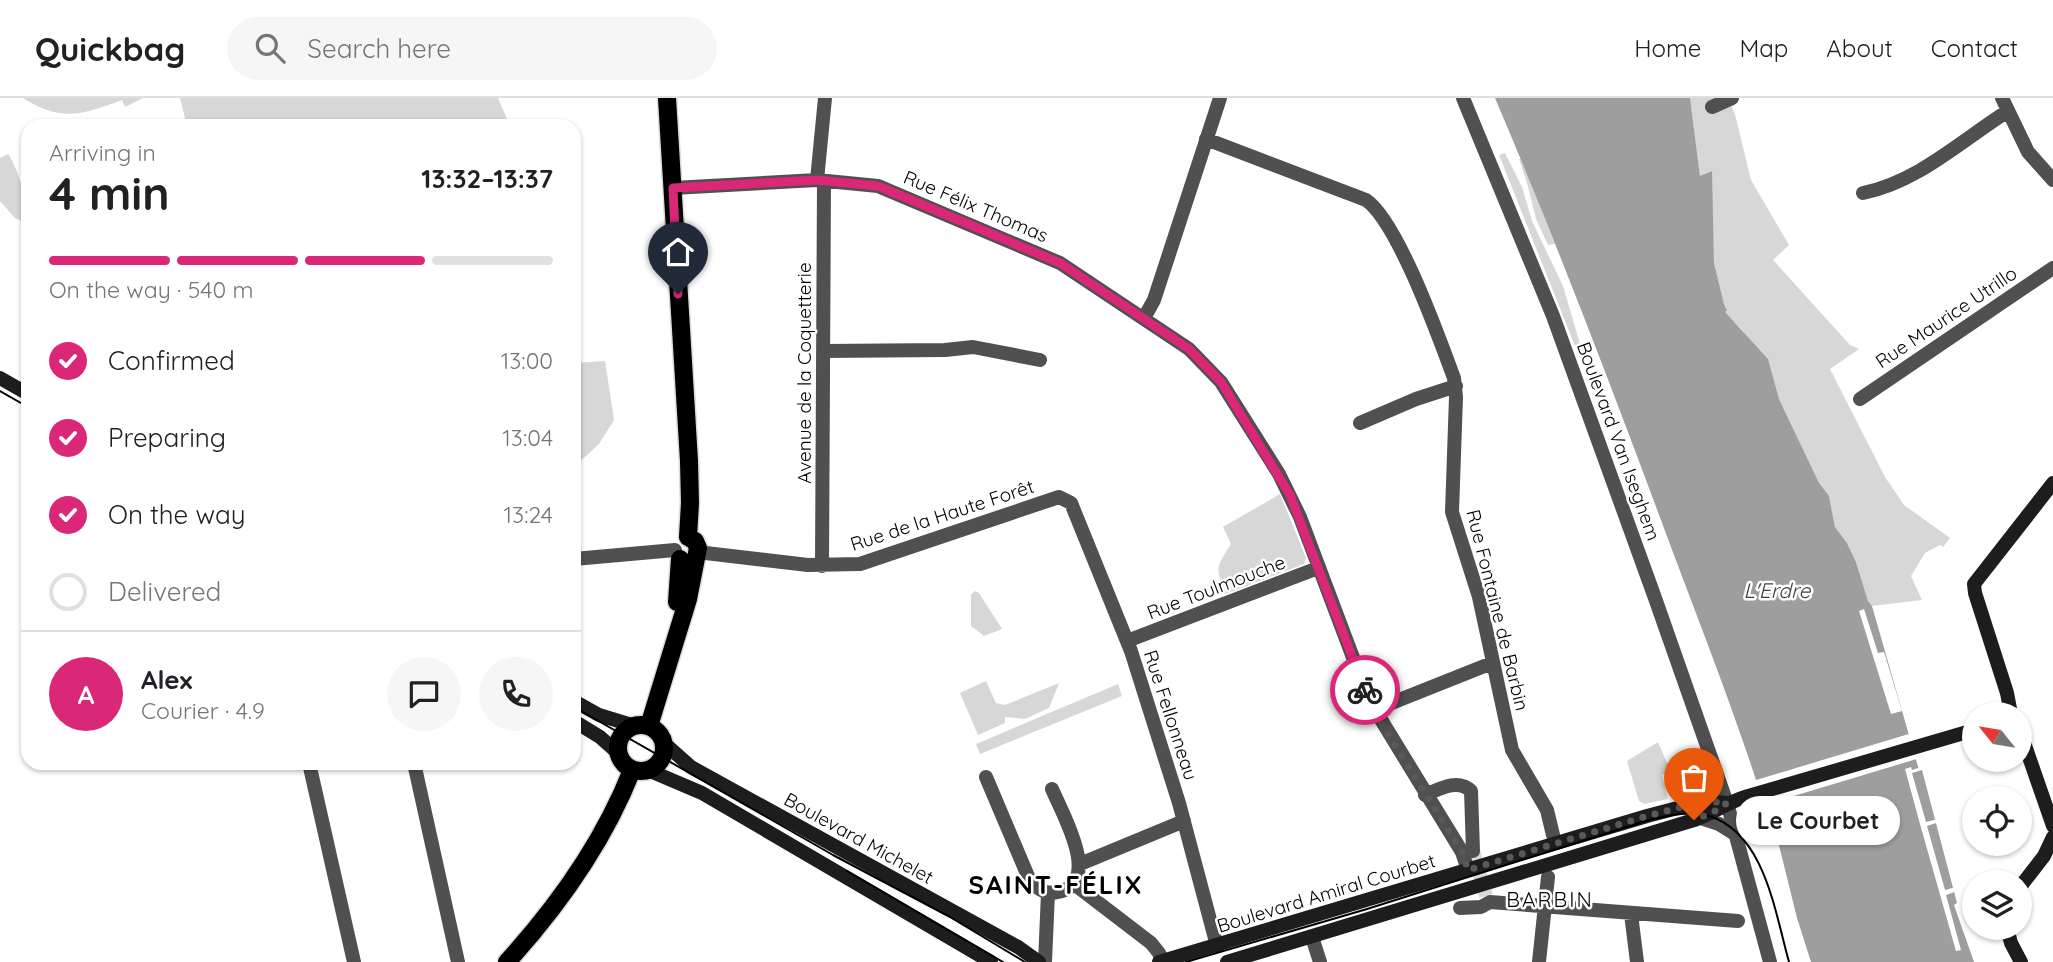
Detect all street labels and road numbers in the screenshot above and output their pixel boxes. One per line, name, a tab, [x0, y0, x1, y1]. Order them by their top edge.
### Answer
street label: Rue Félix Thomas	[900, 165, 1052, 247]
street label: Rue Maurice Utrillo	[1871, 261, 2021, 373]
street label: Avenue de la Coquetterie	[792, 262, 816, 484]
street label: Boulevard Van Iseghem	[1572, 338, 1666, 544]
street label: Rue de la Haute Forêt	[847, 474, 1037, 556]
street label: Rue Fontaine de Barbin	[1461, 507, 1535, 713]
street label: Rue Toulmouche	[1143, 550, 1289, 624]
street label: Rue Fellonneau	[1139, 647, 1203, 783]
street label: Boulevard Michelet	[780, 787, 938, 889]
street label: Boulevard Amiral Courbet	[1214, 848, 1438, 938]

